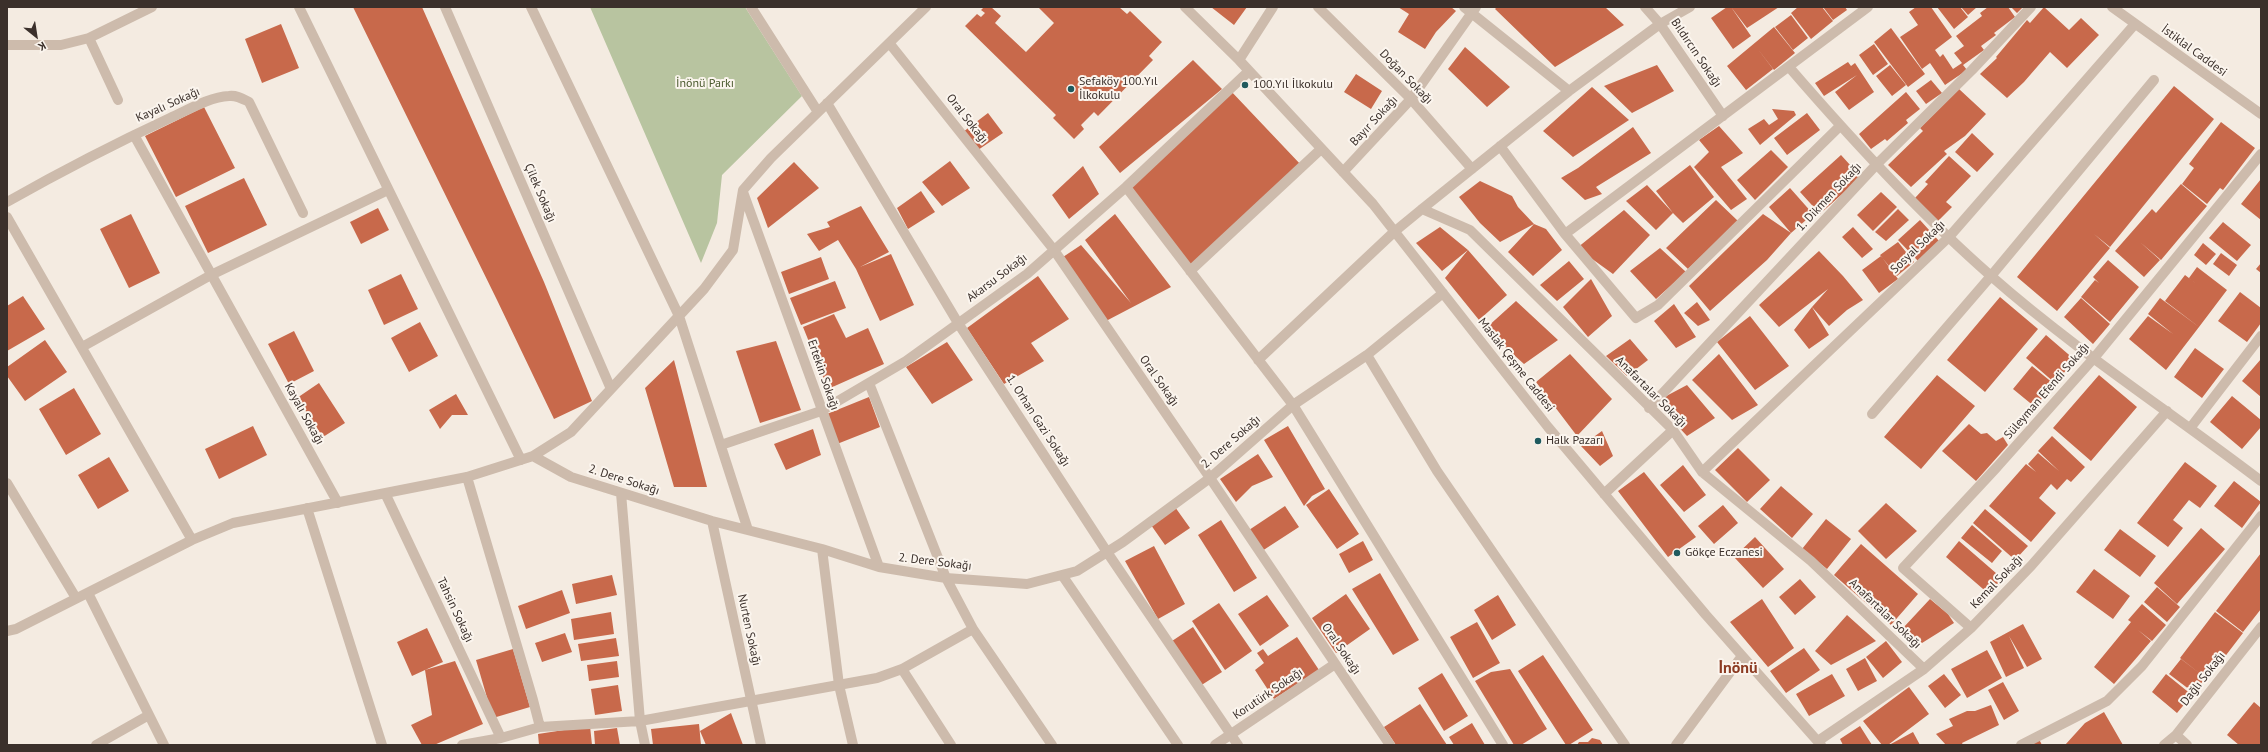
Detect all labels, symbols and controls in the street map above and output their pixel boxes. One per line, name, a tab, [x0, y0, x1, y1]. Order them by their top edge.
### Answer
north arrow	[16, 16, 56, 56]
street label: Bıldırcın Sokağı	[1668, 16, 1724, 90]
street label: İstiklal Caddesi	[2158, 22, 2230, 80]
text: K	[36, 39, 48, 54]
street label: Doğan Sokağı	[1376, 47, 1436, 107]
place label: Sefaköy 100.Yıl İlkokulu	[1079, 75, 1157, 103]
park label: İnönü Parkı	[676, 77, 734, 91]
place label: 100.Yıl İlkokulu	[1253, 78, 1333, 92]
marker: 100.Yıl İlkokulu	[1240, 80, 1250, 90]
street label: Kayalı Sokağı	[134, 84, 202, 126]
marker: Sefaköy 100.Yıl İlkokulu	[1066, 84, 1076, 94]
street label: Oral Sokağı	[943, 91, 991, 147]
street label: Bayır Sokağı	[1347, 93, 1401, 149]
street label: 1. Dikmen Sokağı	[1793, 160, 1865, 234]
street label: Çilek Sokağı	[521, 161, 559, 225]
street label: Sosyal Sokağı	[1888, 217, 1948, 277]
street label: Akarsu Sokağı	[964, 251, 1030, 305]
street label: Maslak Çeşme Caddesi	[1475, 315, 1557, 415]
street label: Ertekin Sokağı	[804, 338, 842, 412]
street label: Süleyman Efendi Sokağı	[2001, 340, 2093, 442]
street label: Oral Sokağı	[1136, 353, 1182, 409]
street label: Anafartalar Sokağı	[1612, 353, 1690, 431]
street label: 1. Orhan Gazi Sokağı	[1003, 373, 1073, 469]
street label: Kayalı Sokağı	[281, 381, 327, 447]
street label: 2. Dere Sokağı	[1198, 412, 1264, 472]
place label: Halk Pazarı	[1546, 434, 1603, 448]
marker: Halk Pazarı	[1533, 436, 1543, 446]
street label: 2. Dere Sokağı	[587, 462, 661, 498]
place label: Gökçe Eczanesi	[1685, 546, 1763, 560]
marker: Gökçe Eczanesi	[1672, 548, 1682, 558]
street label: 2. Dere Sokağı	[897, 550, 973, 574]
street label: Kemal Sokağı	[1968, 552, 2026, 612]
street label: Tahsin Sokağı	[434, 575, 476, 645]
street label: Anafartalar Sokağı	[1846, 576, 1924, 652]
street label: Nurten Sokağı	[734, 593, 764, 667]
street label: Oral Sokağı	[1319, 620, 1363, 678]
street label: Dağlı Sokağı	[2178, 649, 2228, 709]
district label: İnönü	[1718, 658, 1758, 678]
street label: Korutürk Sokağı	[1230, 665, 1306, 723]

